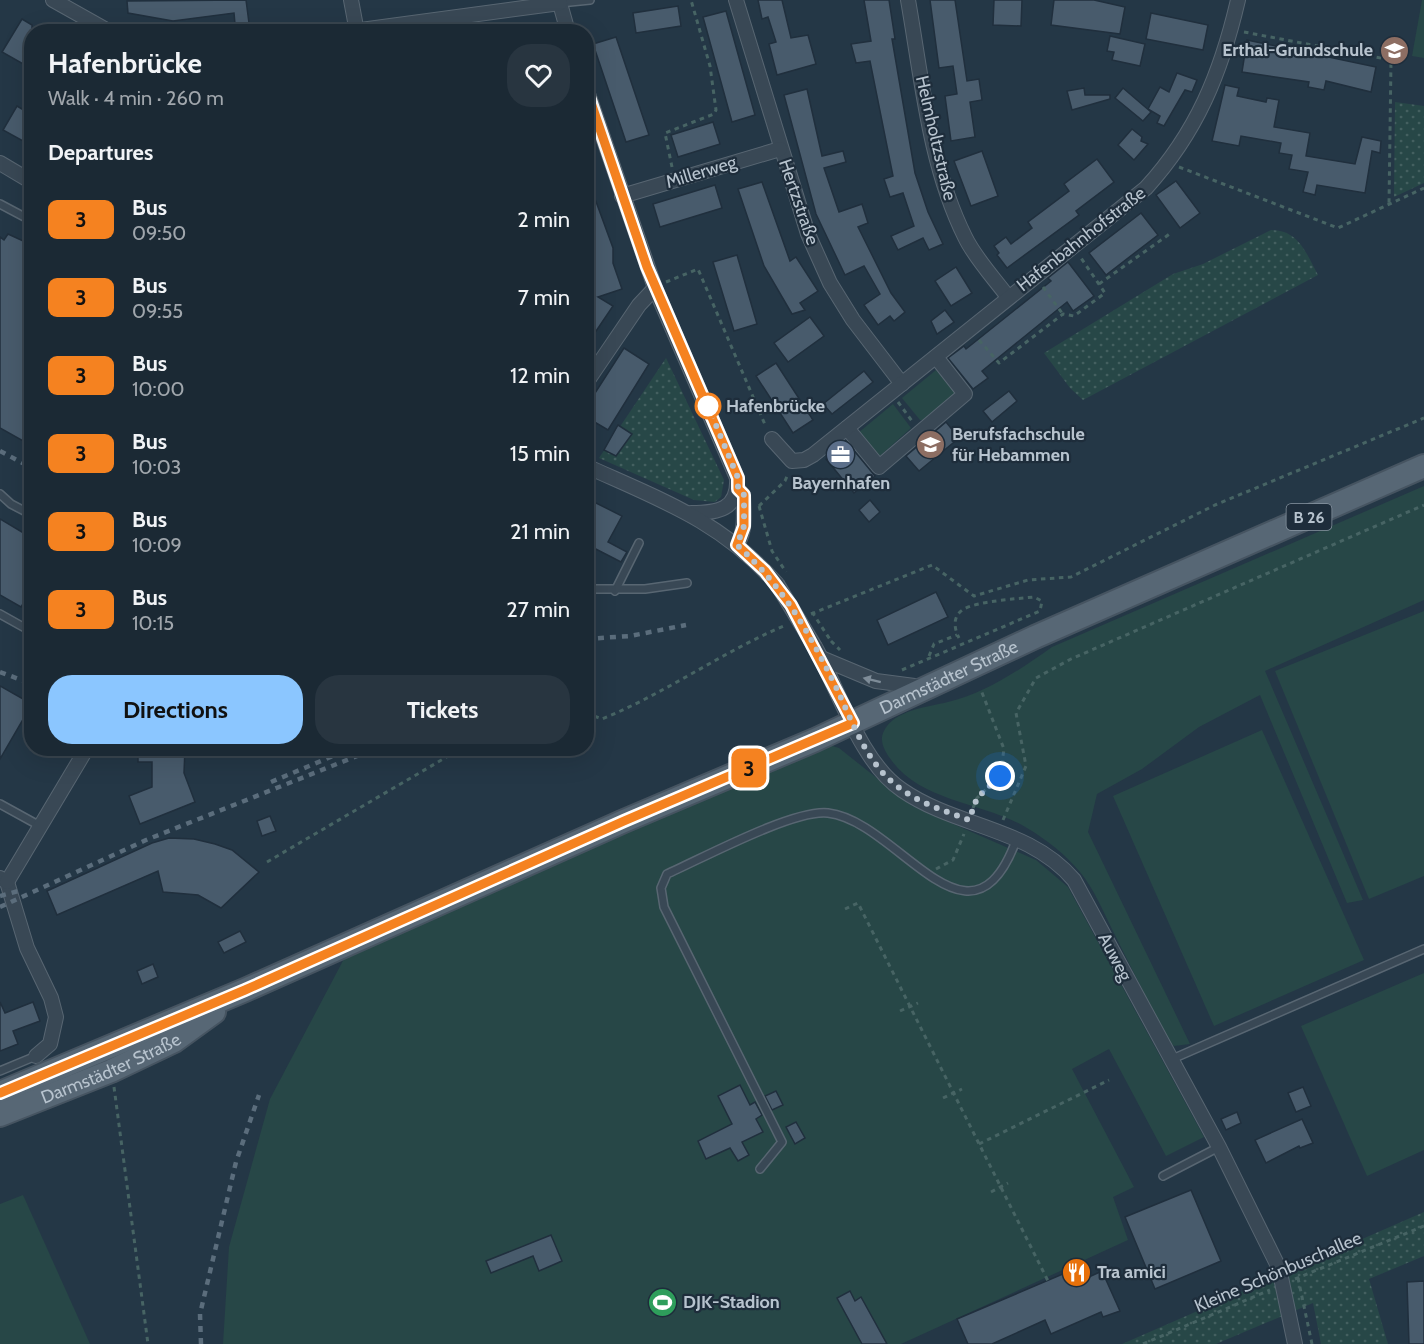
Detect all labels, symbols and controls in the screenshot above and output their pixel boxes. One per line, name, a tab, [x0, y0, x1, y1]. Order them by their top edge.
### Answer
school or university icon: Erthal-Grundschule	[1378, 34, 1410, 66]
place label: Erthal-Grundschule	[1222, 39, 1373, 61]
button: heart	[507, 44, 570, 107]
text: Hafenbrücke	[48, 46, 202, 80]
street label: Helmholtzstraße	[911, 74, 961, 202]
text: Walk · 4 min · 260 m	[48, 86, 224, 110]
text: Departures	[48, 139, 153, 166]
street label: Millerweg	[663, 151, 740, 193]
street label: Hertzstraße	[774, 156, 824, 248]
street label: Hafenbahnhofstraße	[1012, 182, 1150, 296]
text: Bus	[132, 194, 167, 221]
text: 2 min	[517, 206, 570, 233]
text: 3	[75, 207, 87, 232]
text: 09:50	[132, 221, 186, 245]
text: Bus	[132, 272, 167, 299]
text: 7 min	[518, 284, 570, 311]
text: 3	[75, 285, 87, 310]
text: 09:55	[132, 299, 183, 323]
text: Bus	[132, 350, 167, 377]
text: 12 min	[510, 362, 570, 389]
text: 3	[75, 363, 87, 388]
text: 10:00	[132, 377, 185, 401]
marker: Hafenbrücke	[695, 393, 721, 419]
place label: Hafenbrücke	[726, 395, 825, 417]
place label: Berufsfachschule für Hebammen	[952, 423, 1085, 466]
text: Bus	[132, 428, 167, 455]
school or university icon: Berufsfachschule für Hebammen	[915, 428, 947, 460]
office icon: Bayernhafen	[825, 438, 857, 470]
text: 15 min	[510, 440, 570, 467]
text: 3	[75, 441, 87, 466]
text: 10:03	[132, 455, 181, 479]
place label: Bayernhafen	[792, 472, 890, 494]
road number: B 26	[1286, 504, 1332, 530]
text: Bus	[132, 506, 167, 533]
text: 21 min	[510, 518, 570, 545]
text: 3	[75, 519, 87, 544]
text: 10:09	[132, 533, 182, 557]
text: Bus	[132, 584, 167, 611]
text: 27 min	[506, 596, 570, 623]
text: 3	[75, 597, 87, 622]
text: 10:15	[132, 611, 174, 635]
street label: Darmstädter Straße	[876, 636, 1022, 719]
one-way arrow	[863, 674, 882, 684]
button: Directions	[48, 675, 303, 744]
button: Tickets	[315, 675, 570, 744]
line badge: 3	[730, 748, 768, 788]
text: 3	[743, 756, 755, 781]
your location	[985, 761, 1015, 791]
street label: Auweg	[1093, 929, 1137, 986]
street label: Darmstädter Straße	[38, 1029, 185, 1109]
street label: Kleine Schönbuschallee	[1191, 1227, 1365, 1317]
restaurant icon: Tra amici	[1060, 1256, 1092, 1288]
place label: Tra amici	[1097, 1261, 1166, 1283]
sports icon: DJK-Stadion	[646, 1286, 678, 1318]
place label: DJK-Stadion	[683, 1291, 780, 1313]

